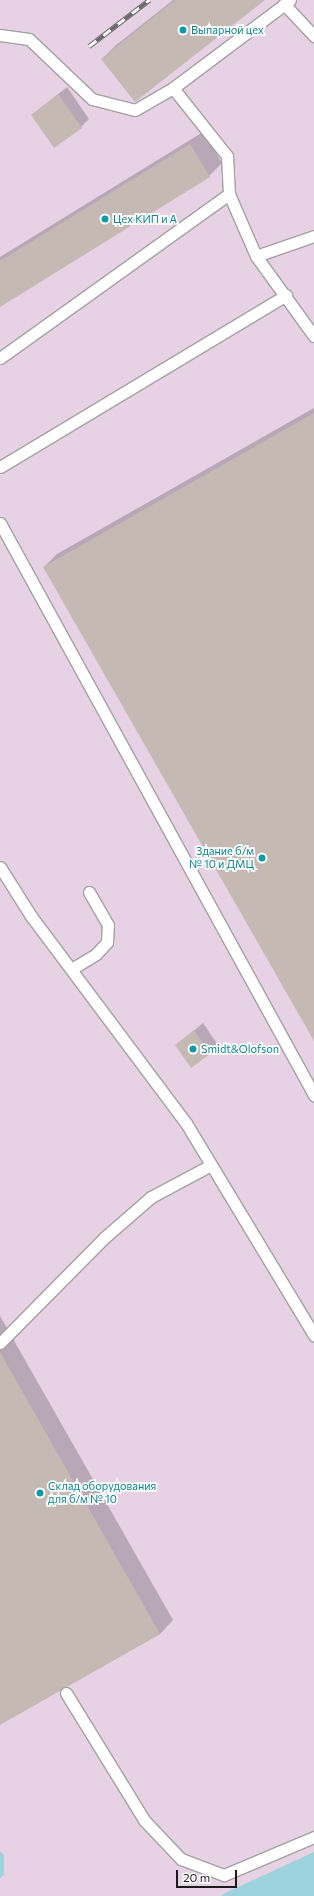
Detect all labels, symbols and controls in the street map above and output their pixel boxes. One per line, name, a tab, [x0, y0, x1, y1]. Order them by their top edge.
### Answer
place label: Выпарной цех	[191, 23, 264, 37]
marker: Выпарной цех	[178, 25, 188, 35]
place label: Цех КИП и А	[113, 212, 177, 226]
marker: Цех КИП и А	[100, 214, 110, 224]
place label: Здание б/м № 10 и ДМЦ	[189, 845, 254, 871]
marker: Здание б/м № 10 и ДМЦ	[257, 853, 267, 863]
place label: Smidt&Olofson	[201, 1042, 279, 1056]
marker: Smidt&Olofson	[188, 1044, 198, 1054]
place label: Склад оборудования для б/м № 10	[48, 1480, 156, 1506]
marker: Склад оборудования для б/м № 10	[35, 1488, 45, 1498]
scale bar	[178, 1862, 239, 1888]
text: 20 m	[183, 1870, 210, 1884]

